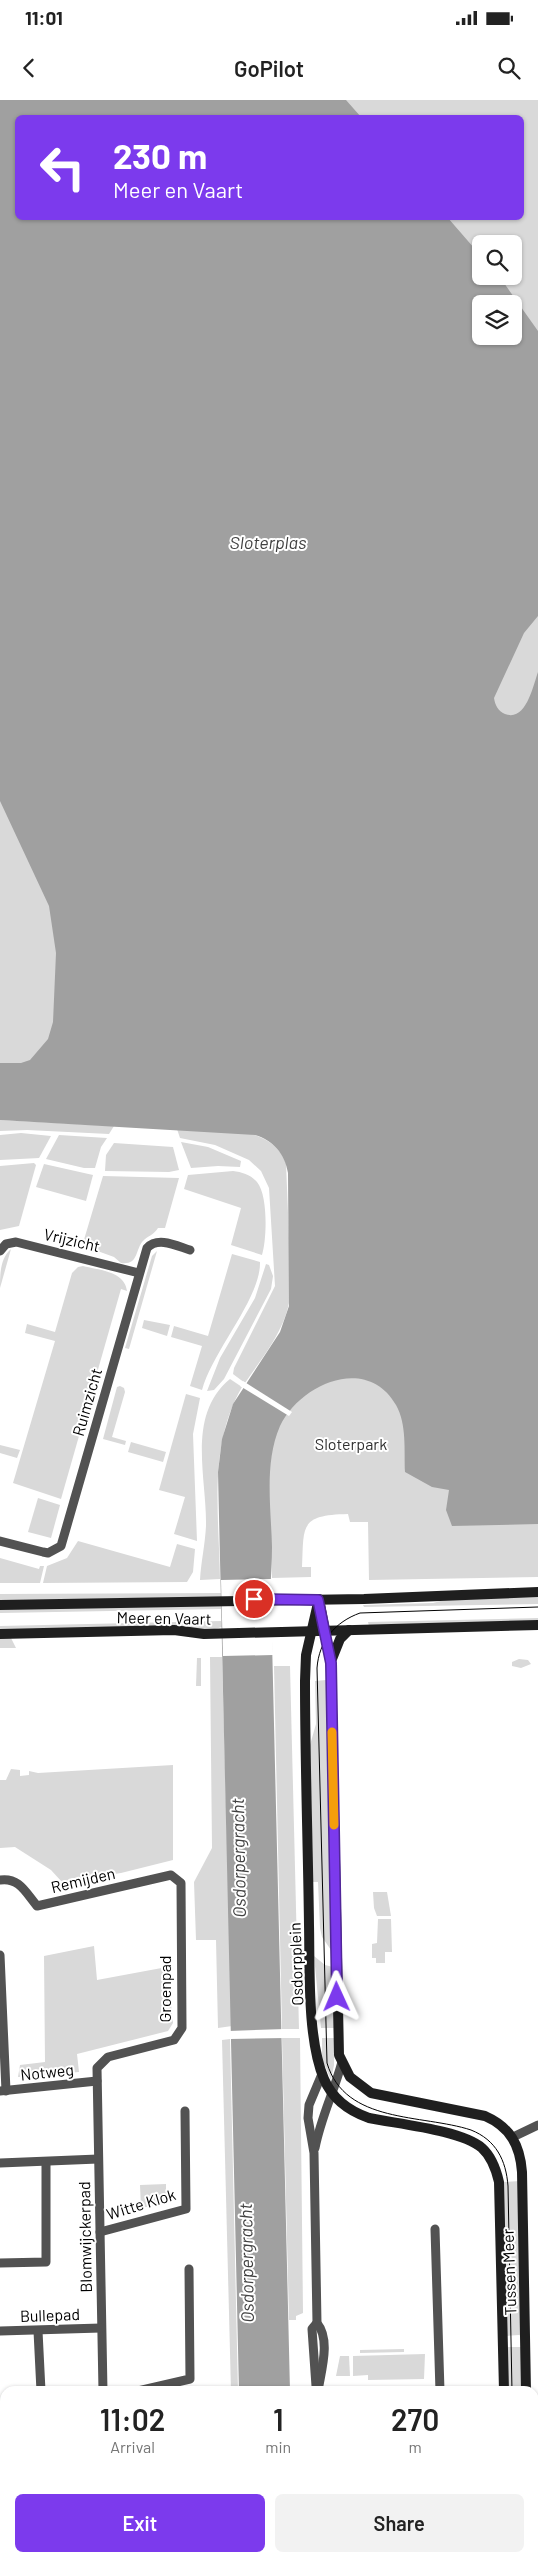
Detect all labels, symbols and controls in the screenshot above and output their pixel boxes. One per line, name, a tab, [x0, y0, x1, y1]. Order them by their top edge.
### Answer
text: 11:01	[25, 6, 63, 29]
icon: back	[15, 54, 43, 82]
icon: search	[495, 54, 523, 82]
text: GoPilot	[234, 55, 304, 81]
text: 230 m	[113, 134, 207, 176]
icon: left	[30, 135, 95, 200]
text: Meer en Vaart	[113, 176, 243, 202]
map controls	[472, 235, 522, 345]
button: search	[472, 235, 522, 285]
button: layers	[472, 295, 522, 345]
water label: Sloterplas	[230, 531, 306, 553]
street label: Vrijzicht	[42, 1224, 102, 1255]
street label: Ruimzicht	[68, 1366, 105, 1438]
park label: Sloterpark	[315, 1434, 387, 1453]
pin	[233, 1578, 275, 1620]
icon: arrive	[240, 1585, 268, 1613]
street label: Meer en Vaart	[116, 1607, 212, 1628]
water label: Osdorpergracht	[226, 1797, 250, 1918]
street label: Remijden	[49, 1863, 117, 1896]
street label: Osdorpplein	[285, 1922, 306, 2006]
street label: Groenpad	[155, 1955, 174, 2023]
position arrow	[310, 1970, 362, 2022]
street label: Notweg	[19, 2059, 75, 2084]
street label: Blomwijckerpad	[74, 2181, 95, 2293]
street label: Witte Klok	[104, 2184, 178, 2223]
water label: Osdorpergracht	[234, 2202, 258, 2323]
street label: Tussen Meer	[497, 2228, 520, 2316]
street label: Bullepad	[20, 2304, 80, 2325]
text: 11:02	[100, 2401, 165, 2437]
text: 1	[273, 2401, 283, 2437]
text: 270	[391, 2401, 439, 2437]
text: Arrival	[110, 2437, 155, 2456]
text: min	[265, 2437, 291, 2456]
text: m	[408, 2437, 422, 2456]
button: Exit	[15, 2494, 265, 2552]
button: Share	[275, 2494, 524, 2552]

